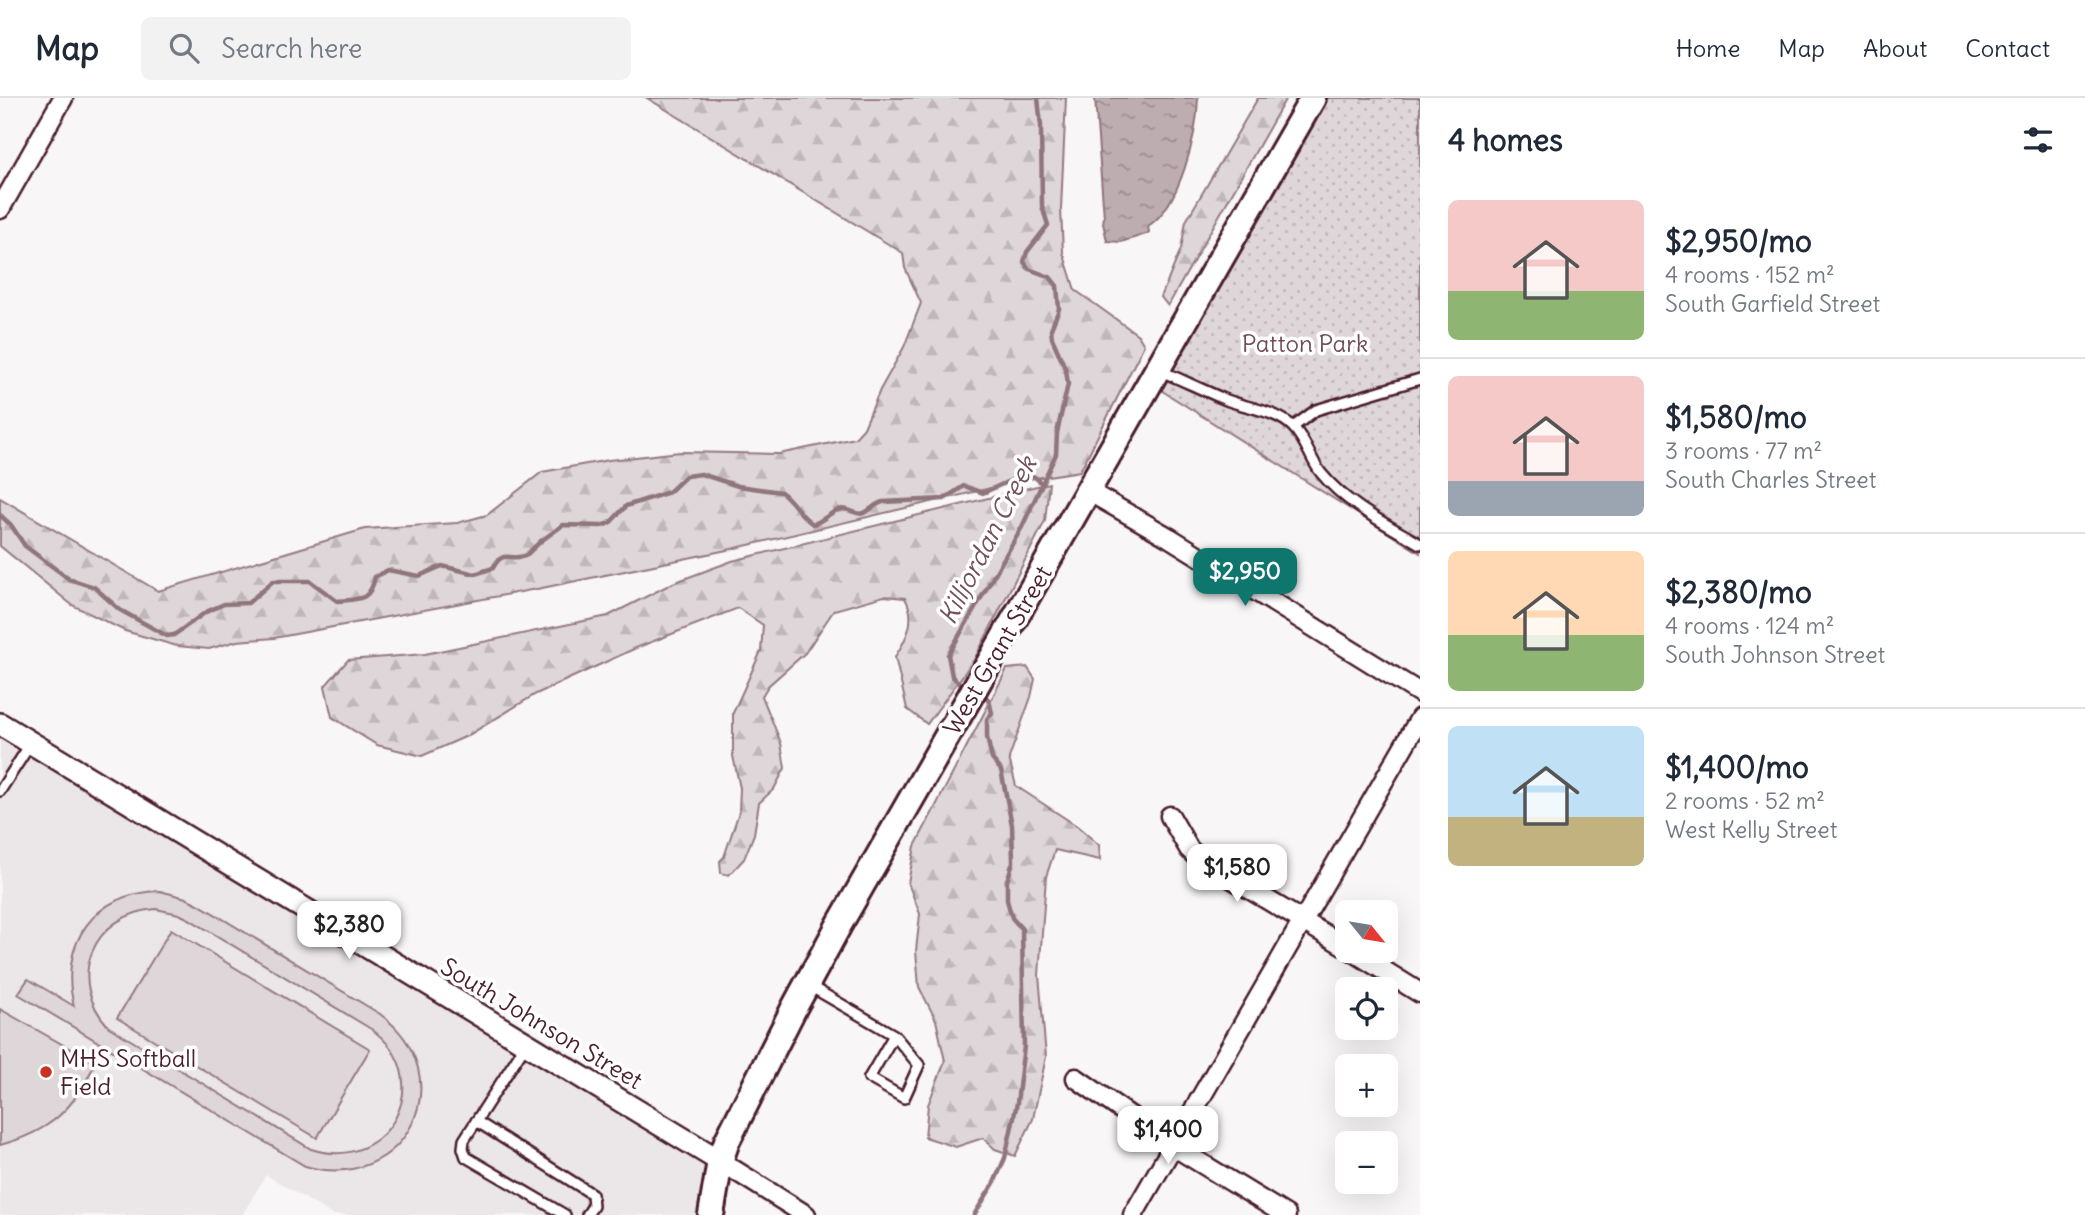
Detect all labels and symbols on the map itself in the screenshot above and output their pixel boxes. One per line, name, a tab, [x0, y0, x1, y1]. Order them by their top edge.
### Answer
park label: Patton Park	[1242, 328, 1368, 358]
water label: Killjordan Creek	[931, 449, 1044, 629]
pin: $2,950	[1188, 548, 1302, 608]
street label: West Grant Street	[936, 560, 1058, 740]
pin: $1,580	[1180, 844, 1294, 904]
north arrow	[1335, 900, 1398, 962]
pin: $2,380	[292, 902, 406, 961]
street label: South Johnson Street	[436, 951, 648, 1095]
place label: MHS Softball Field	[60, 1043, 196, 1101]
marker: MHS Softball Field	[38, 1064, 54, 1080]
pin: $1,400	[1111, 1107, 1225, 1166]

